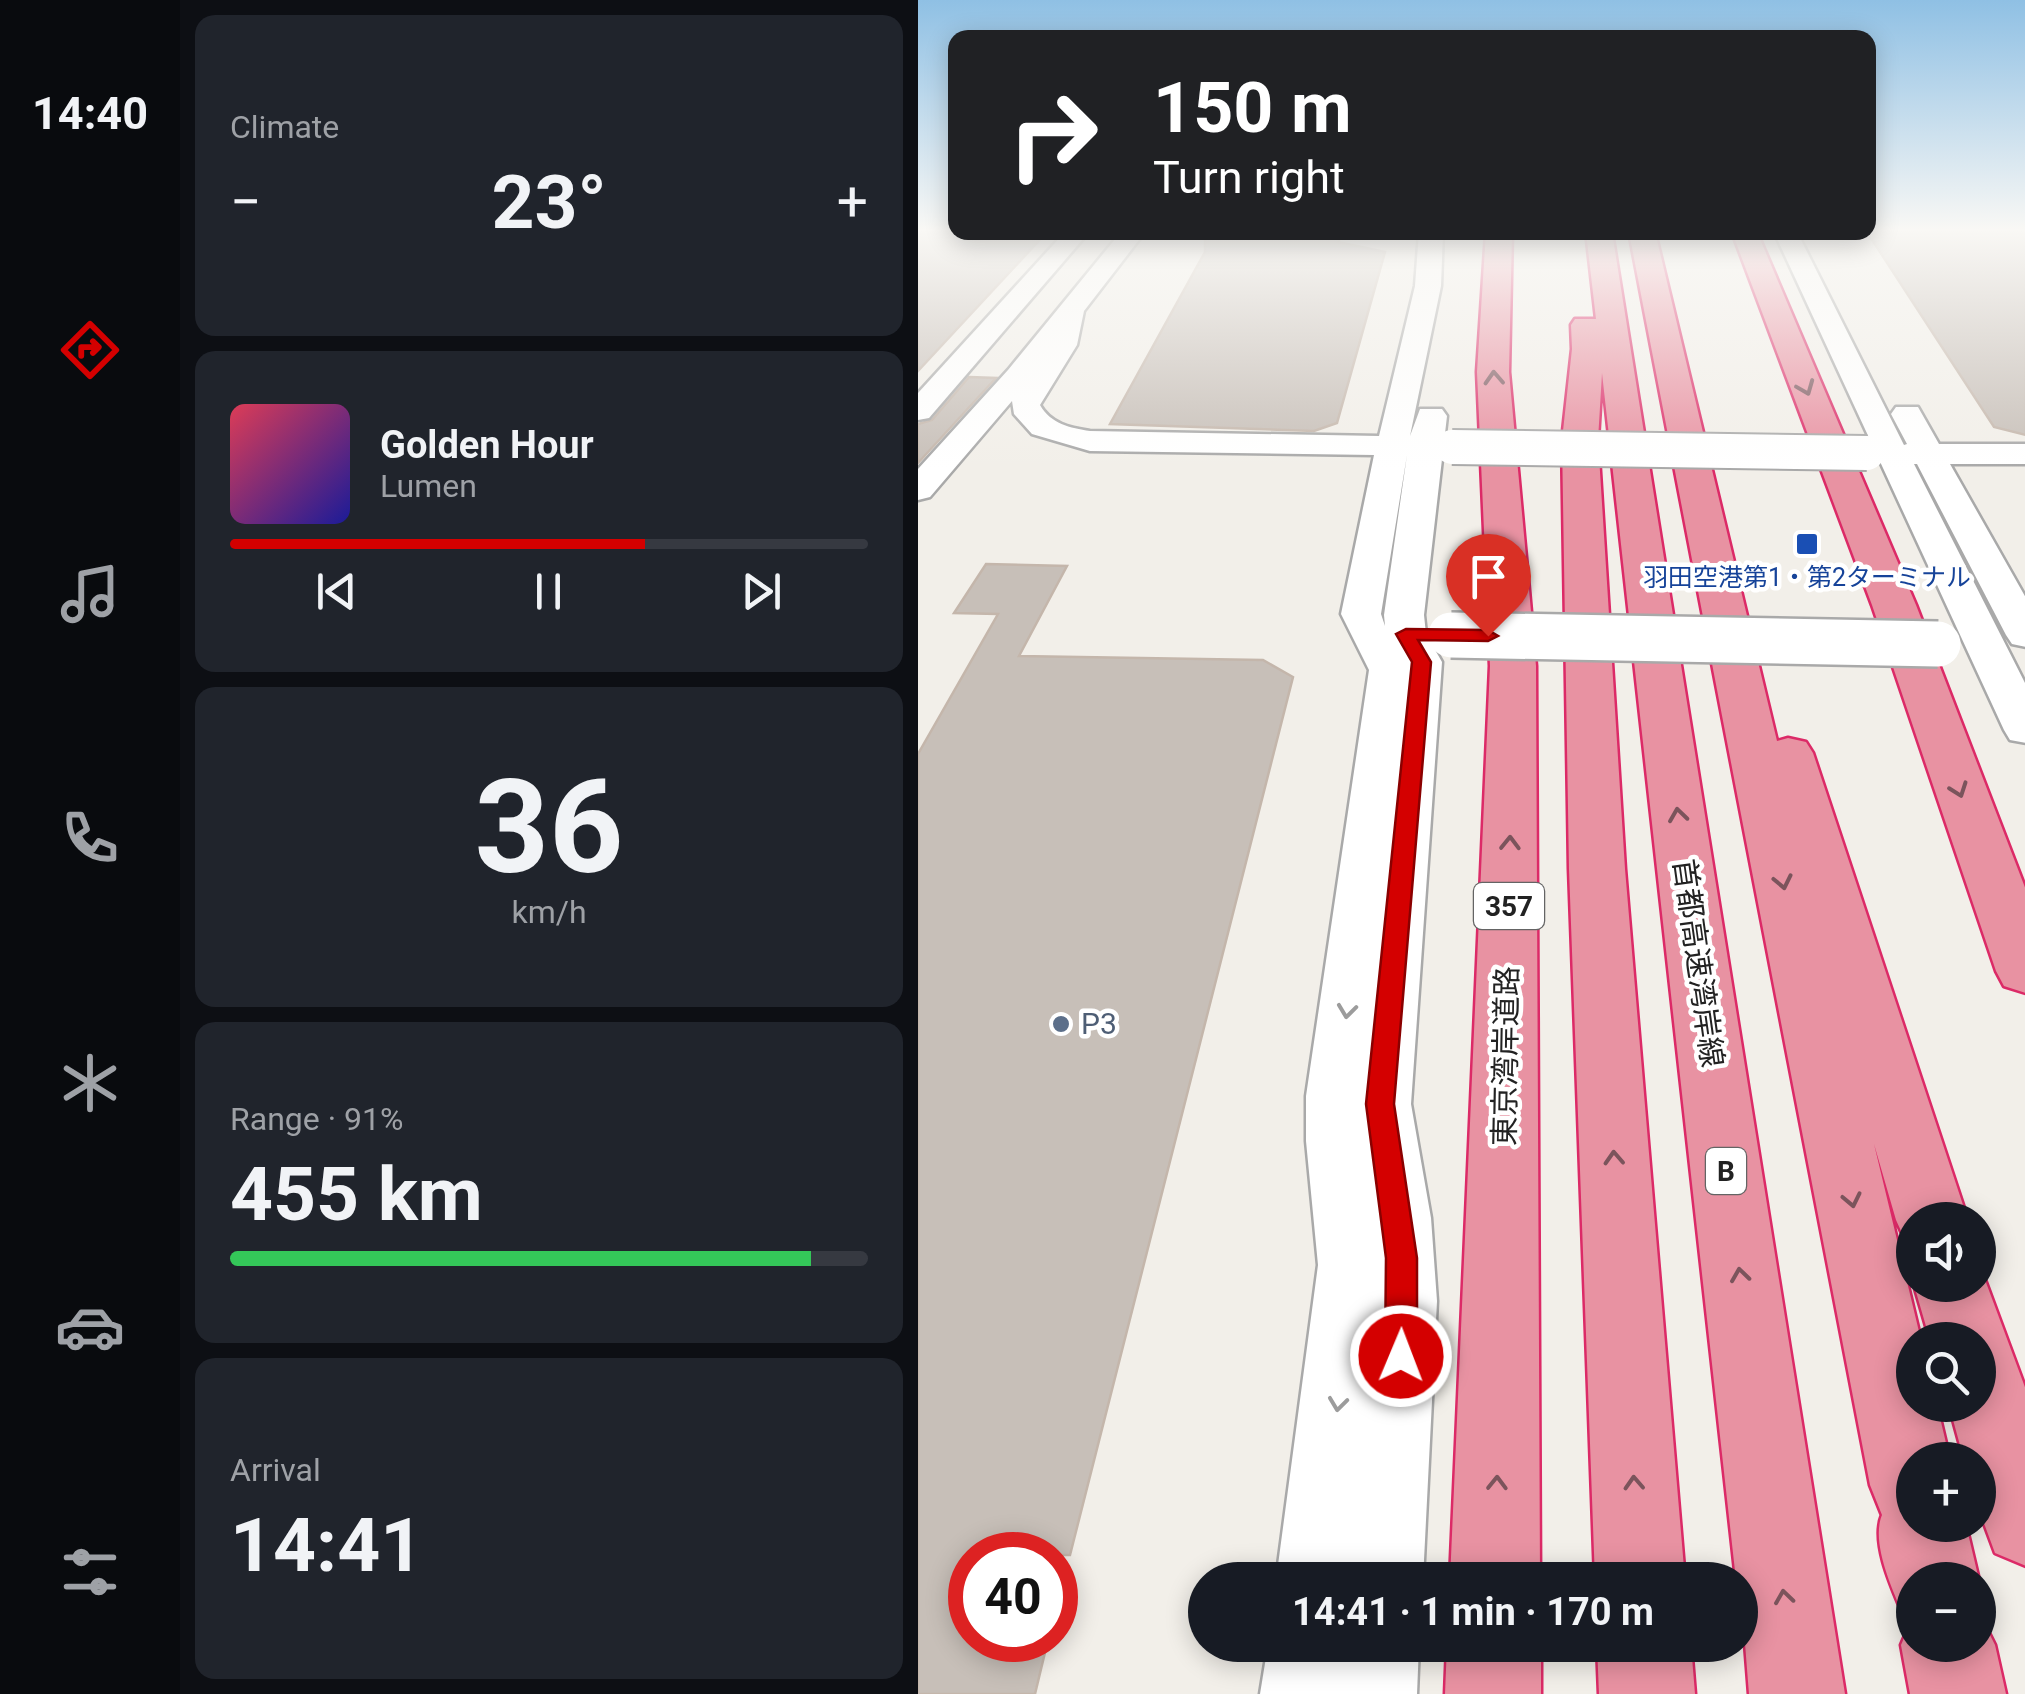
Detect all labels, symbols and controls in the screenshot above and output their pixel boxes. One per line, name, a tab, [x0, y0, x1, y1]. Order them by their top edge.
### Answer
text: 150 m	[1153, 67, 1352, 149]
icon: right	[988, 70, 1118, 200]
text: 14:40	[32, 87, 148, 140]
text: Climate	[230, 108, 339, 146]
text: Turn right	[1153, 151, 1345, 204]
text: 23°	[491, 158, 607, 246]
text: −	[230, 170, 261, 234]
text: +	[837, 170, 868, 234]
icon: directions	[55, 315, 125, 385]
one-way arrow	[1484, 370, 1505, 386]
one-way arrow	[1794, 378, 1814, 396]
text: Golden Hour	[380, 423, 594, 467]
text: Lumen	[380, 467, 477, 505]
marker: 羽田空港第1・第2ターミナル	[1794, 531, 1820, 557]
pin	[1446, 534, 1531, 637]
icon: arrive	[1461, 549, 1516, 604]
icon: music	[55, 559, 125, 629]
place label: 羽田空港第1・第2ターミナル	[1643, 563, 1971, 592]
icon: previous	[309, 564, 364, 619]
icon: pause	[521, 564, 576, 619]
icon: next	[734, 564, 789, 619]
text: 36	[474, 751, 624, 904]
one-way arrow	[1947, 780, 1968, 797]
icon: phone	[55, 803, 125, 873]
one-way arrow	[1668, 806, 1689, 823]
one-way arrow	[1499, 834, 1520, 850]
street label: 首都高速湾岸線	[1667, 857, 1730, 1069]
one-way arrow	[1772, 874, 1793, 891]
road number: 357	[1474, 883, 1544, 929]
text: km/h	[511, 893, 587, 931]
street label: 東京湾岸道路	[1486, 966, 1525, 1146]
one-way arrow	[1337, 1004, 1358, 1020]
place label: P3	[1081, 1006, 1117, 1041]
marker: P3	[1050, 1013, 1072, 1035]
icon: climate	[55, 1048, 125, 1118]
text: Range · 91%	[230, 1100, 403, 1138]
road number: B	[1706, 1148, 1746, 1194]
text: 455 km	[230, 1150, 483, 1238]
one-way arrow	[1604, 1150, 1626, 1166]
one-way arrow	[1840, 1191, 1861, 1208]
map controls	[1896, 1202, 1996, 1662]
button: sound	[1896, 1202, 1996, 1302]
one-way arrow	[1731, 1267, 1752, 1284]
icon: car	[55, 1292, 125, 1362]
position arrow	[1349, 1304, 1453, 1408]
button: search	[1896, 1322, 1996, 1422]
one-way arrow	[1328, 1396, 1349, 1412]
button: +	[1896, 1442, 1996, 1542]
text: Arrival	[230, 1451, 321, 1489]
one-way arrow	[1486, 1474, 1508, 1490]
one-way arrow	[1624, 1474, 1645, 1490]
text: 14:41	[230, 1501, 423, 1589]
speed limit sign: 40	[948, 1532, 1078, 1662]
icon: filters	[55, 1537, 125, 1607]
button: −	[1896, 1562, 1996, 1662]
one-way arrow	[1774, 1589, 1795, 1605]
text: 14:41 · 1 min · 170 m	[1292, 1590, 1654, 1634]

